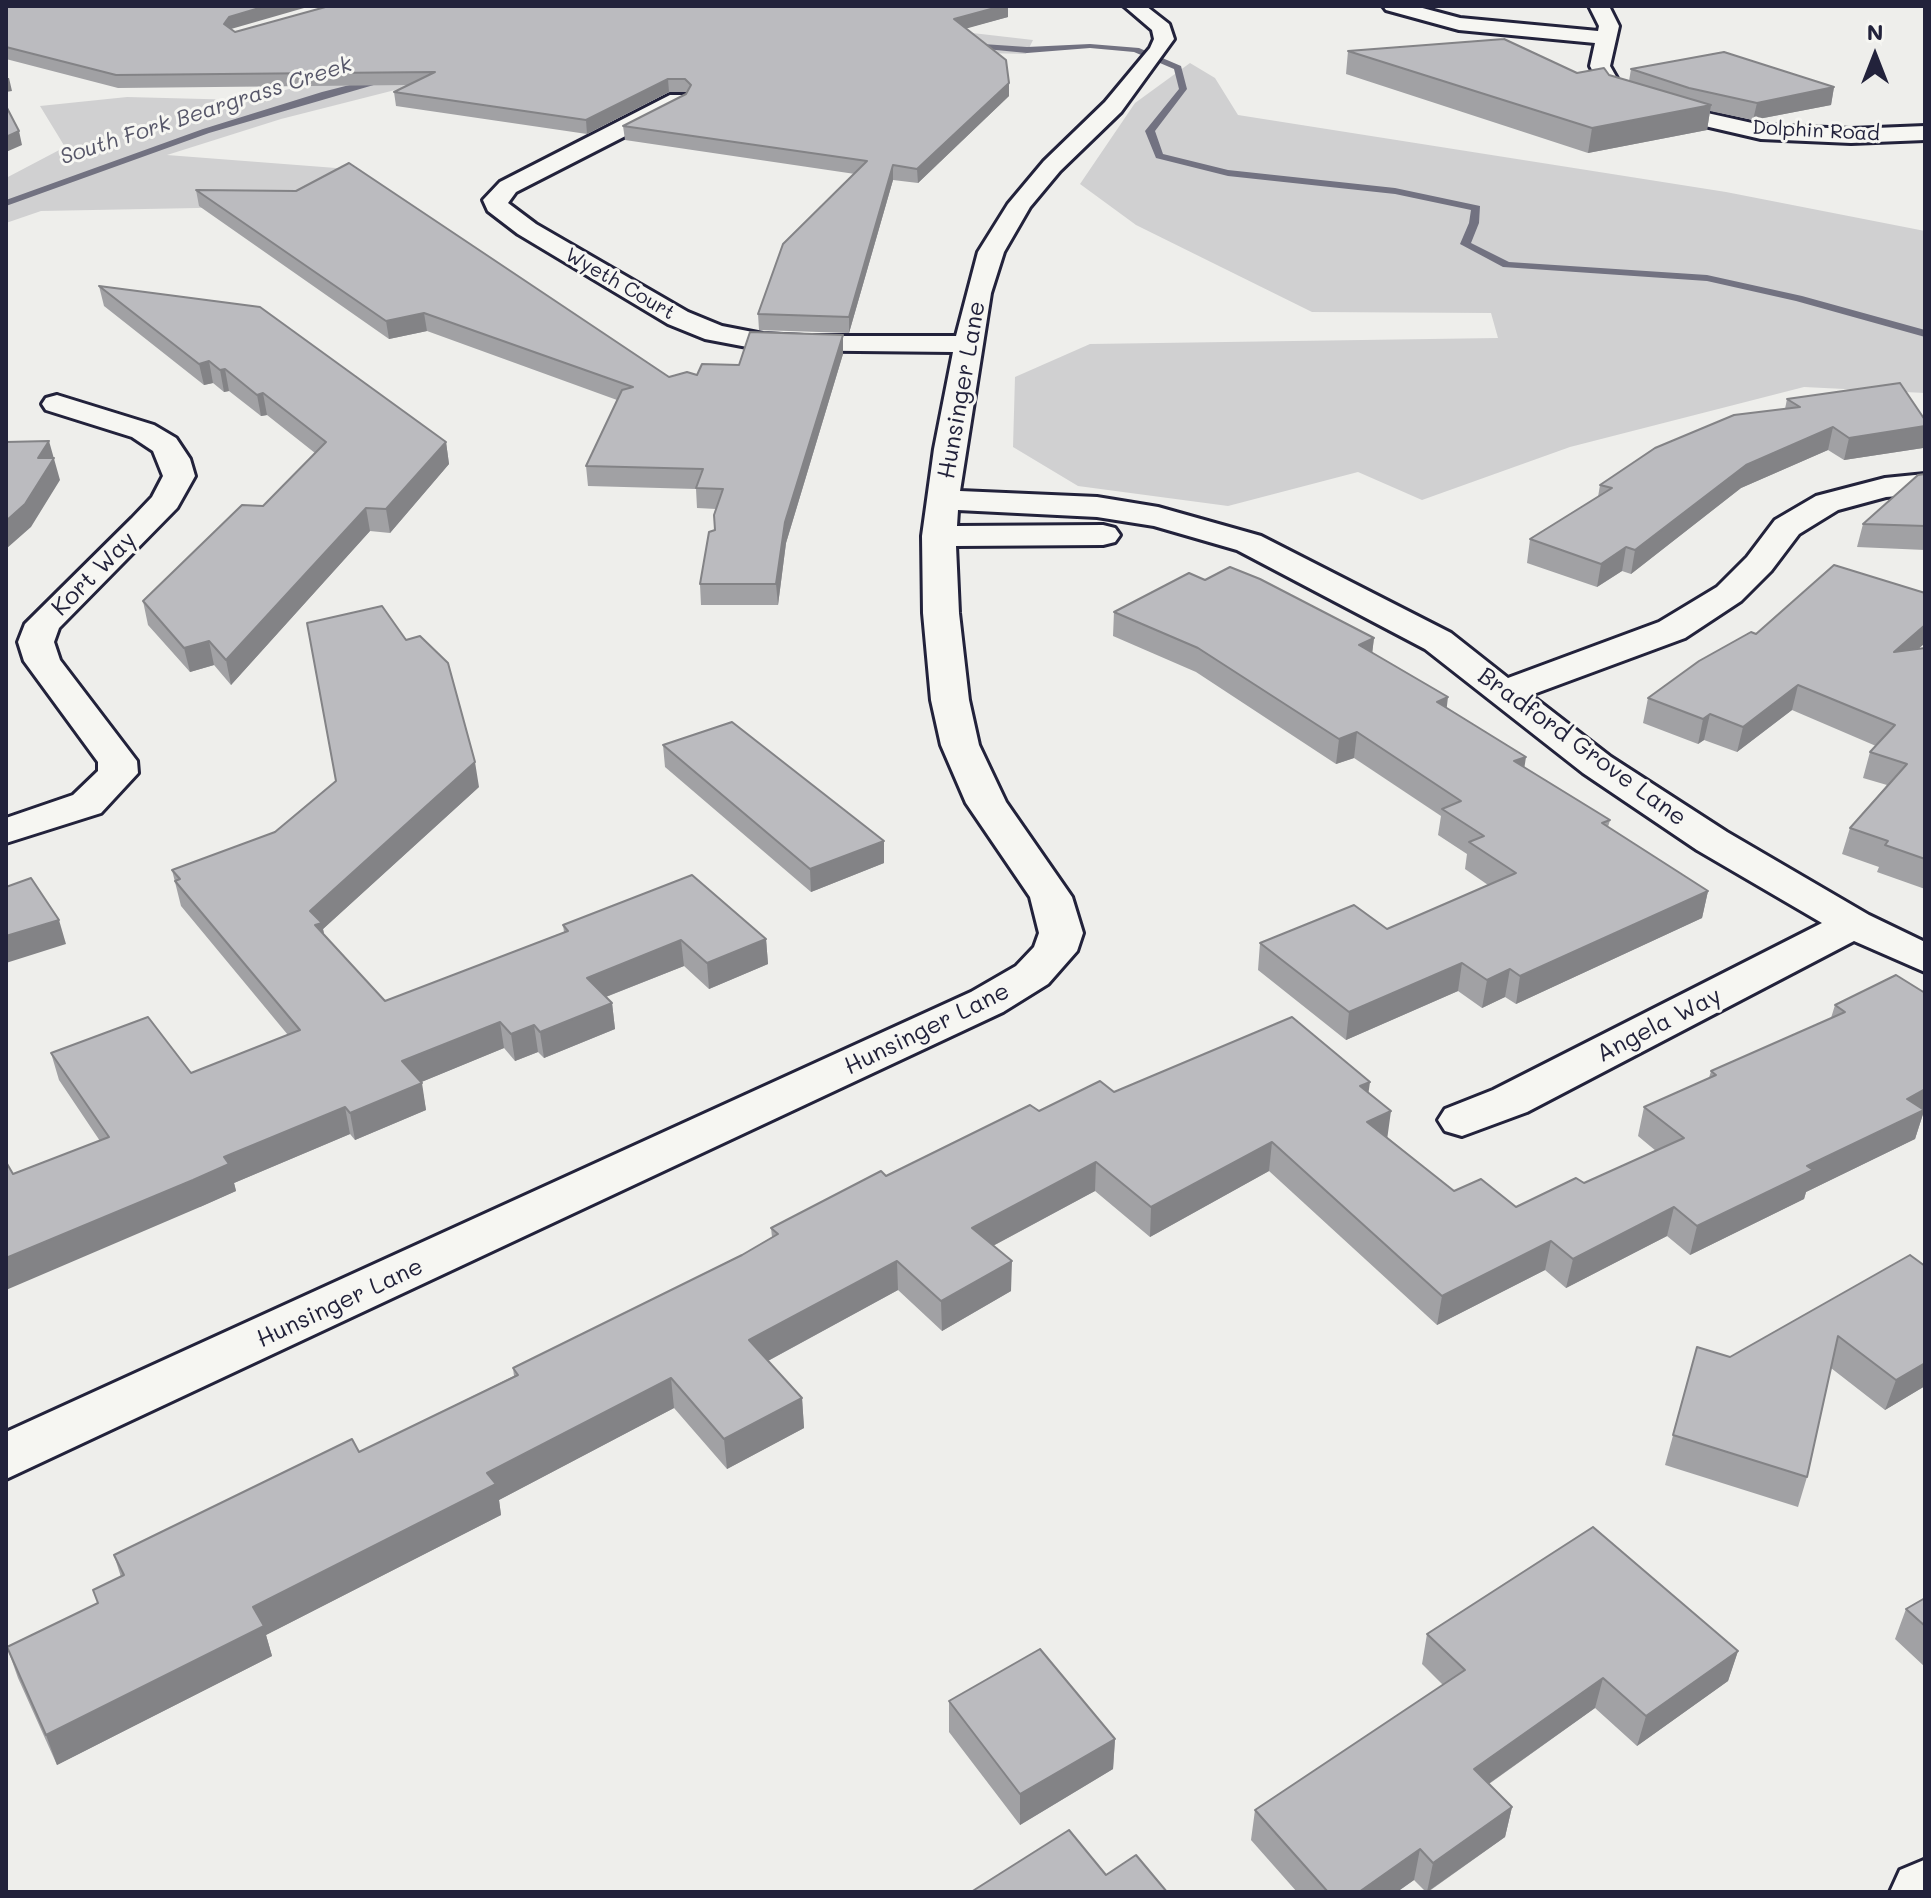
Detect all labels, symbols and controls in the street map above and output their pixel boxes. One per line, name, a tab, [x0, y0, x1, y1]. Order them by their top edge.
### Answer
north arrow	[1835, 16, 1915, 96]
text: N	[1867, 17, 1883, 46]
water label: South Fork Beargrass Creek	[57, 51, 355, 171]
street label: Dolphin Road	[1752, 116, 1880, 146]
street label: Wyeth Court	[561, 243, 679, 325]
street label: Hunsinger Lane	[932, 299, 992, 481]
street label: Kort Way	[46, 526, 142, 622]
street label: Bradford Grove Lane	[1472, 662, 1692, 832]
street label: Hunsinger Lane	[840, 977, 1014, 1081]
street label: Angela Way	[1592, 981, 1726, 1069]
street label: Hunsinger Lane	[252, 1252, 428, 1354]

